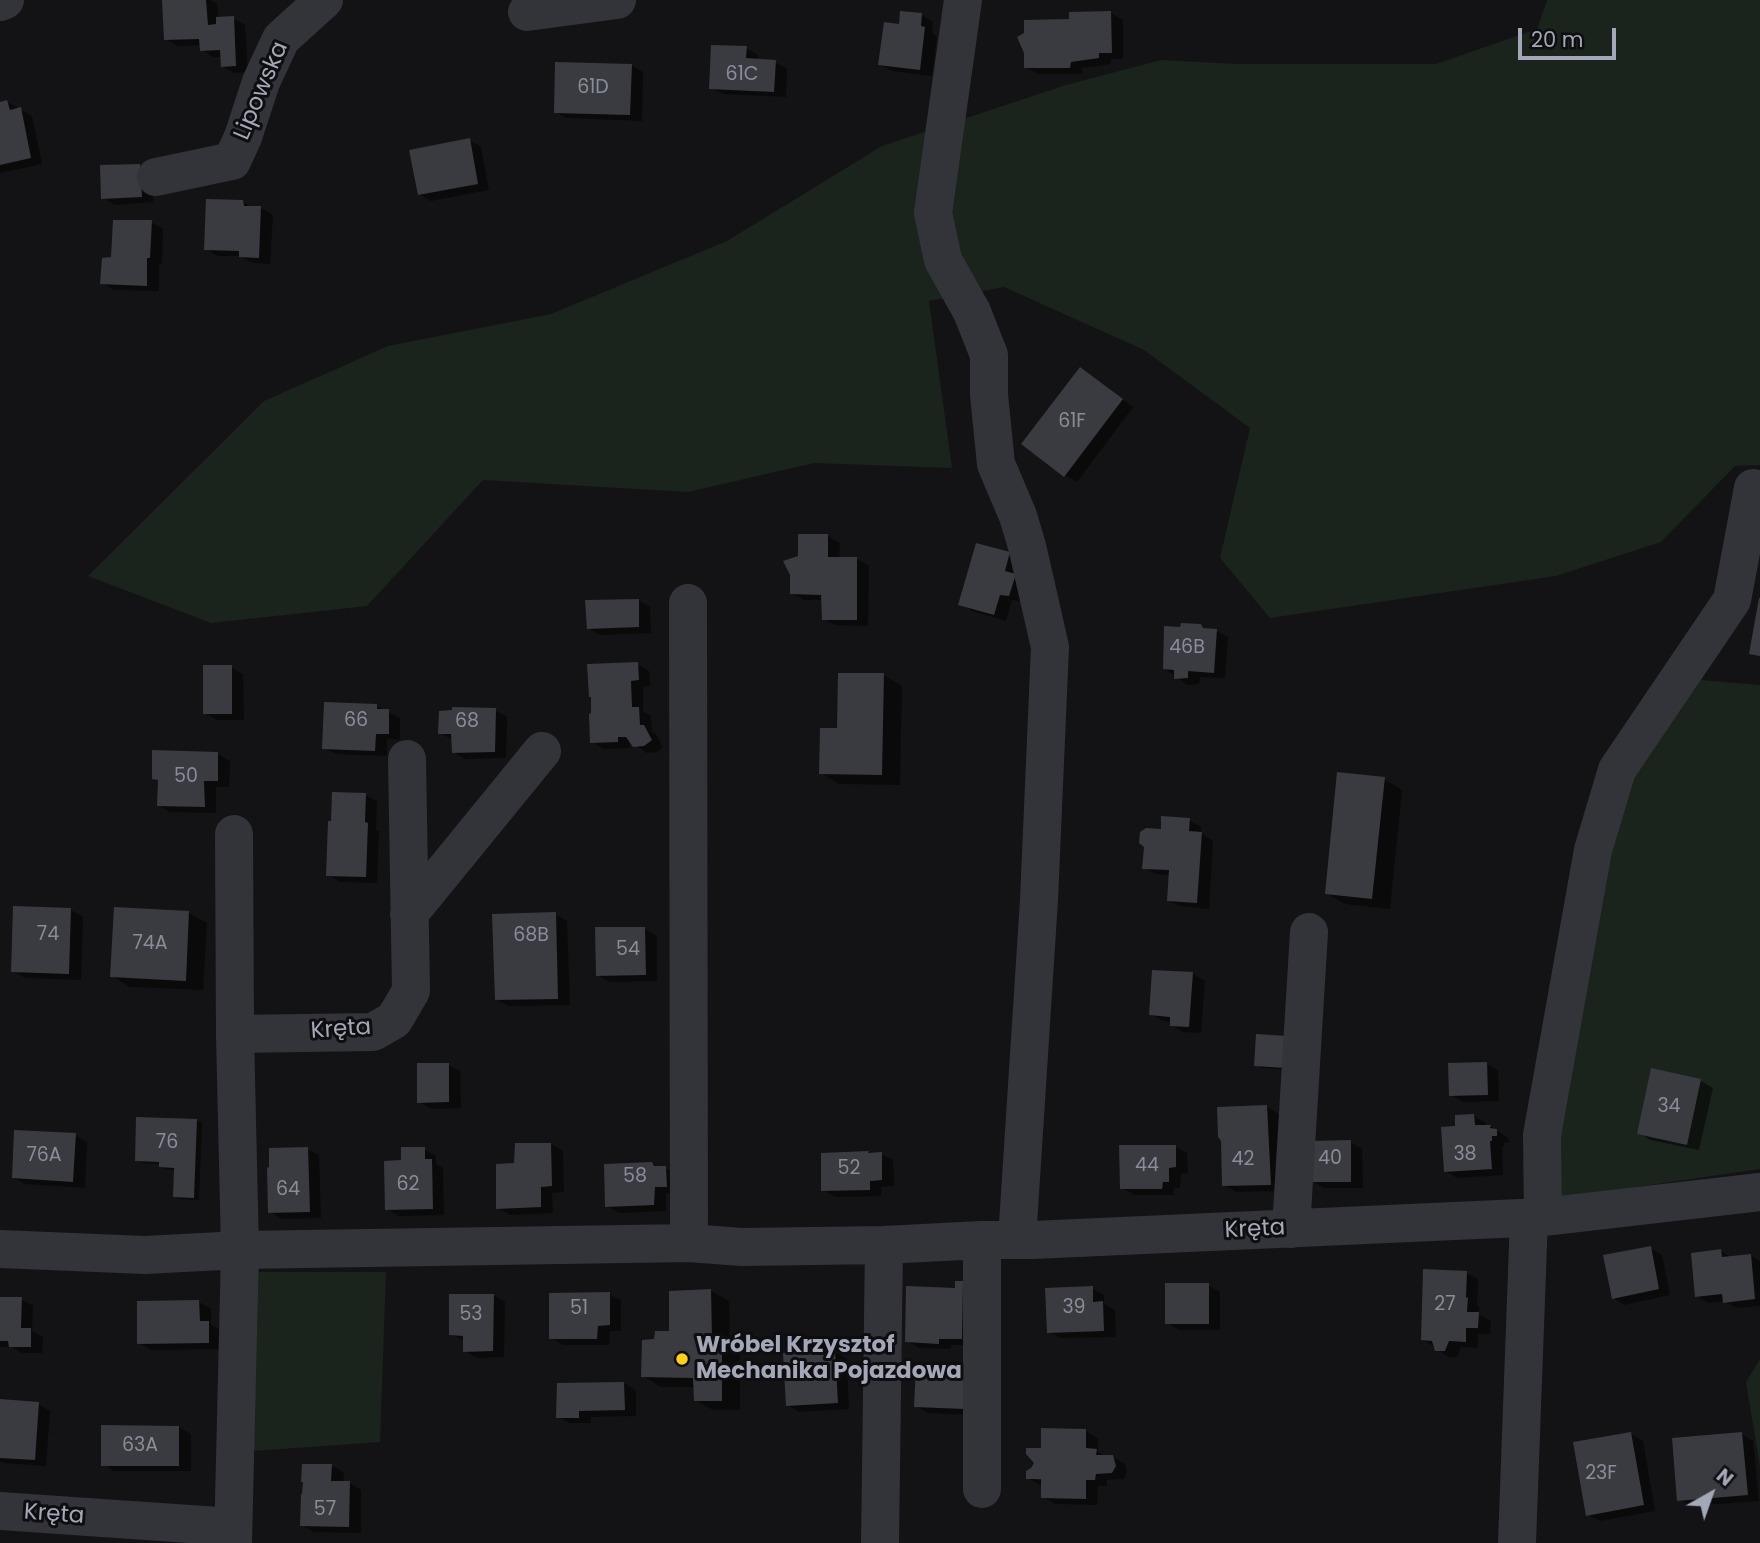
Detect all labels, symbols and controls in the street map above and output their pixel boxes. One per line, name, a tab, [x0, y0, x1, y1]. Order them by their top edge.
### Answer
scale bar	[1522, 14, 1620, 58]
text: 20 m	[1531, 25, 1584, 54]
street label: Lipowska	[229, 38, 295, 144]
house number: 61C	[726, 64, 758, 86]
house number: 61D	[577, 77, 609, 99]
house number: 61F	[1058, 411, 1086, 433]
house number: 46B	[1169, 637, 1205, 659]
house number: 66	[344, 710, 368, 732]
house number: 68	[455, 711, 479, 733]
house number: 50	[174, 766, 198, 788]
house number: 74	[37, 924, 59, 946]
house number: 68B	[513, 925, 549, 947]
house number: 74A	[132, 933, 168, 955]
house number: 54	[616, 939, 640, 961]
street label: Kręta	[310, 1014, 372, 1046]
house number: 34	[1657, 1096, 1681, 1118]
house number: 76	[156, 1132, 178, 1154]
house number: 38	[1453, 1144, 1477, 1166]
house number: 76A	[26, 1145, 62, 1167]
house number: 40	[1318, 1148, 1342, 1170]
house number: 42	[1232, 1149, 1254, 1171]
house number: 44	[1135, 1155, 1159, 1177]
house number: 52	[838, 1158, 860, 1180]
house number: 58	[623, 1166, 647, 1188]
house number: 62	[397, 1174, 419, 1196]
house number: 64	[276, 1179, 300, 1201]
street label: Kręta	[1224, 1215, 1286, 1245]
house number: 27	[1434, 1294, 1456, 1316]
house number: 39	[1062, 1297, 1086, 1319]
house number: 51	[570, 1298, 588, 1320]
house number: 53	[459, 1304, 483, 1326]
place label: Wróbel Krzysztof Mechanika Pojazdowa	[696, 1332, 962, 1386]
marker: Wróbel Krzysztof Mechanika Pojazdowa	[674, 1351, 690, 1367]
house number: 63A	[122, 1435, 158, 1457]
north arrow	[1676, 1459, 1746, 1529]
house number: 23F	[1585, 1463, 1617, 1485]
text: N	[1711, 1463, 1739, 1492]
street label: Kręta	[23, 1499, 85, 1531]
house number: 57	[314, 1499, 336, 1521]

